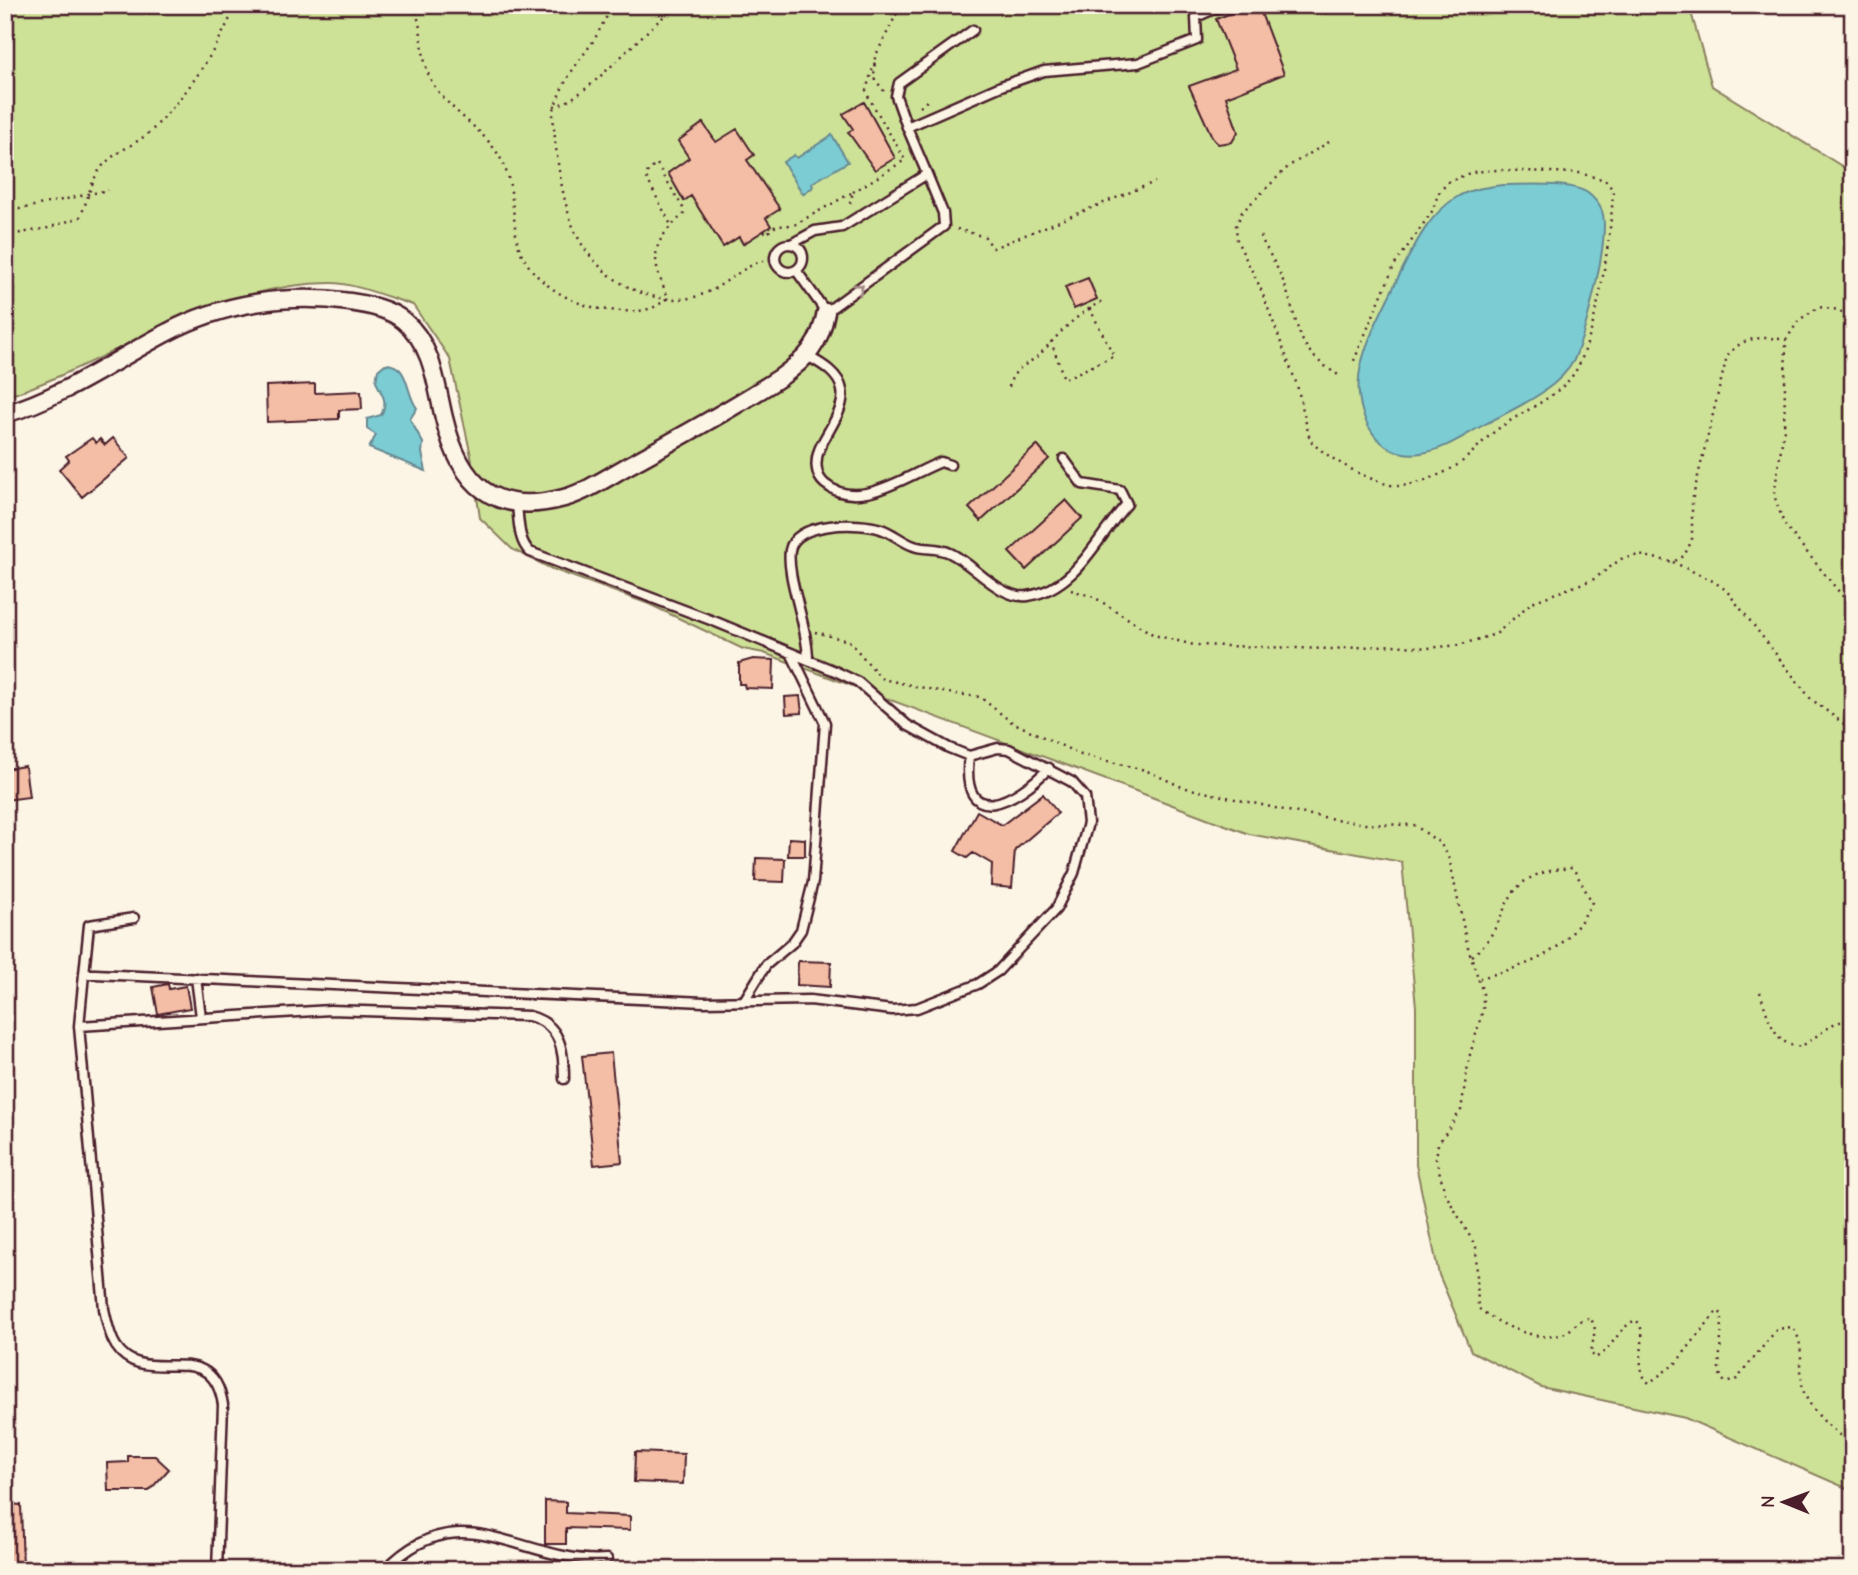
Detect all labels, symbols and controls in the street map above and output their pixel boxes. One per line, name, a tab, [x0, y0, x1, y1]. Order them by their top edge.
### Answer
one-way arrow	[851, 284, 864, 296]
north arrow	[1750, 1466, 1820, 1536]
text: N	[1757, 1495, 1779, 1508]

